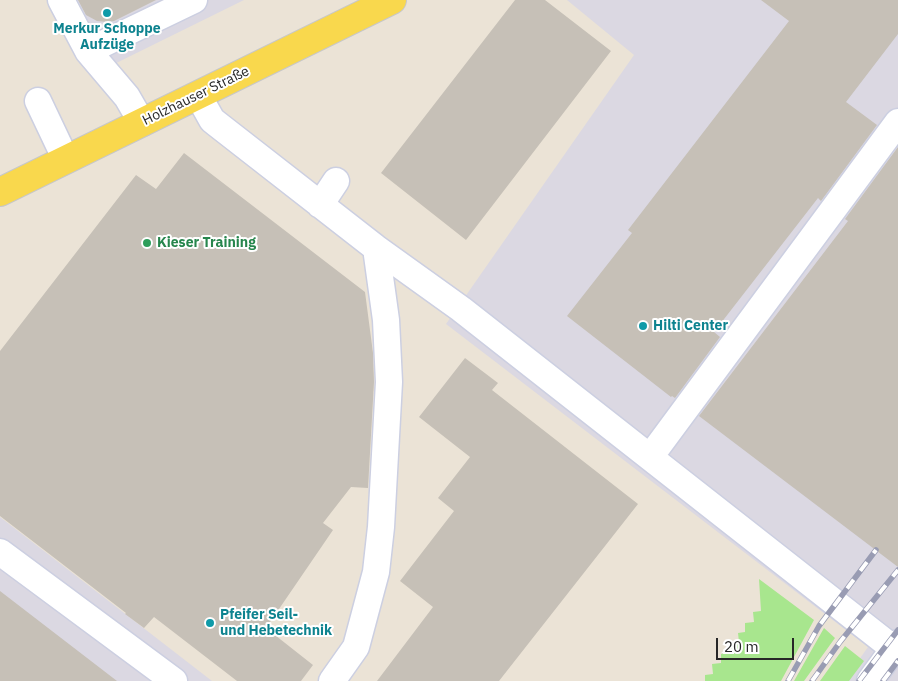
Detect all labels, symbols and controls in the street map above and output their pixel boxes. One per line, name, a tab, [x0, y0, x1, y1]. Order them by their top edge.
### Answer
marker: Merkur Schoppe Aufzüge	[101, 7, 113, 19]
place label: Merkur Schoppe Aufzüge	[53, 21, 161, 54]
street label: Holzhauser Straße	[140, 63, 252, 129]
place label: Kieser Training	[157, 235, 256, 251]
marker: Kieser Training	[141, 237, 153, 249]
place label: Hilti Center	[653, 318, 728, 334]
marker: Hilti Center	[637, 320, 649, 332]
place label: Pfeifer Seil- und Hebetechnik	[220, 607, 332, 640]
marker: Pfeifer Seil- und Hebetechnik	[204, 617, 216, 629]
scale bar	[718, 628, 796, 660]
text: 20 m	[724, 637, 759, 656]

